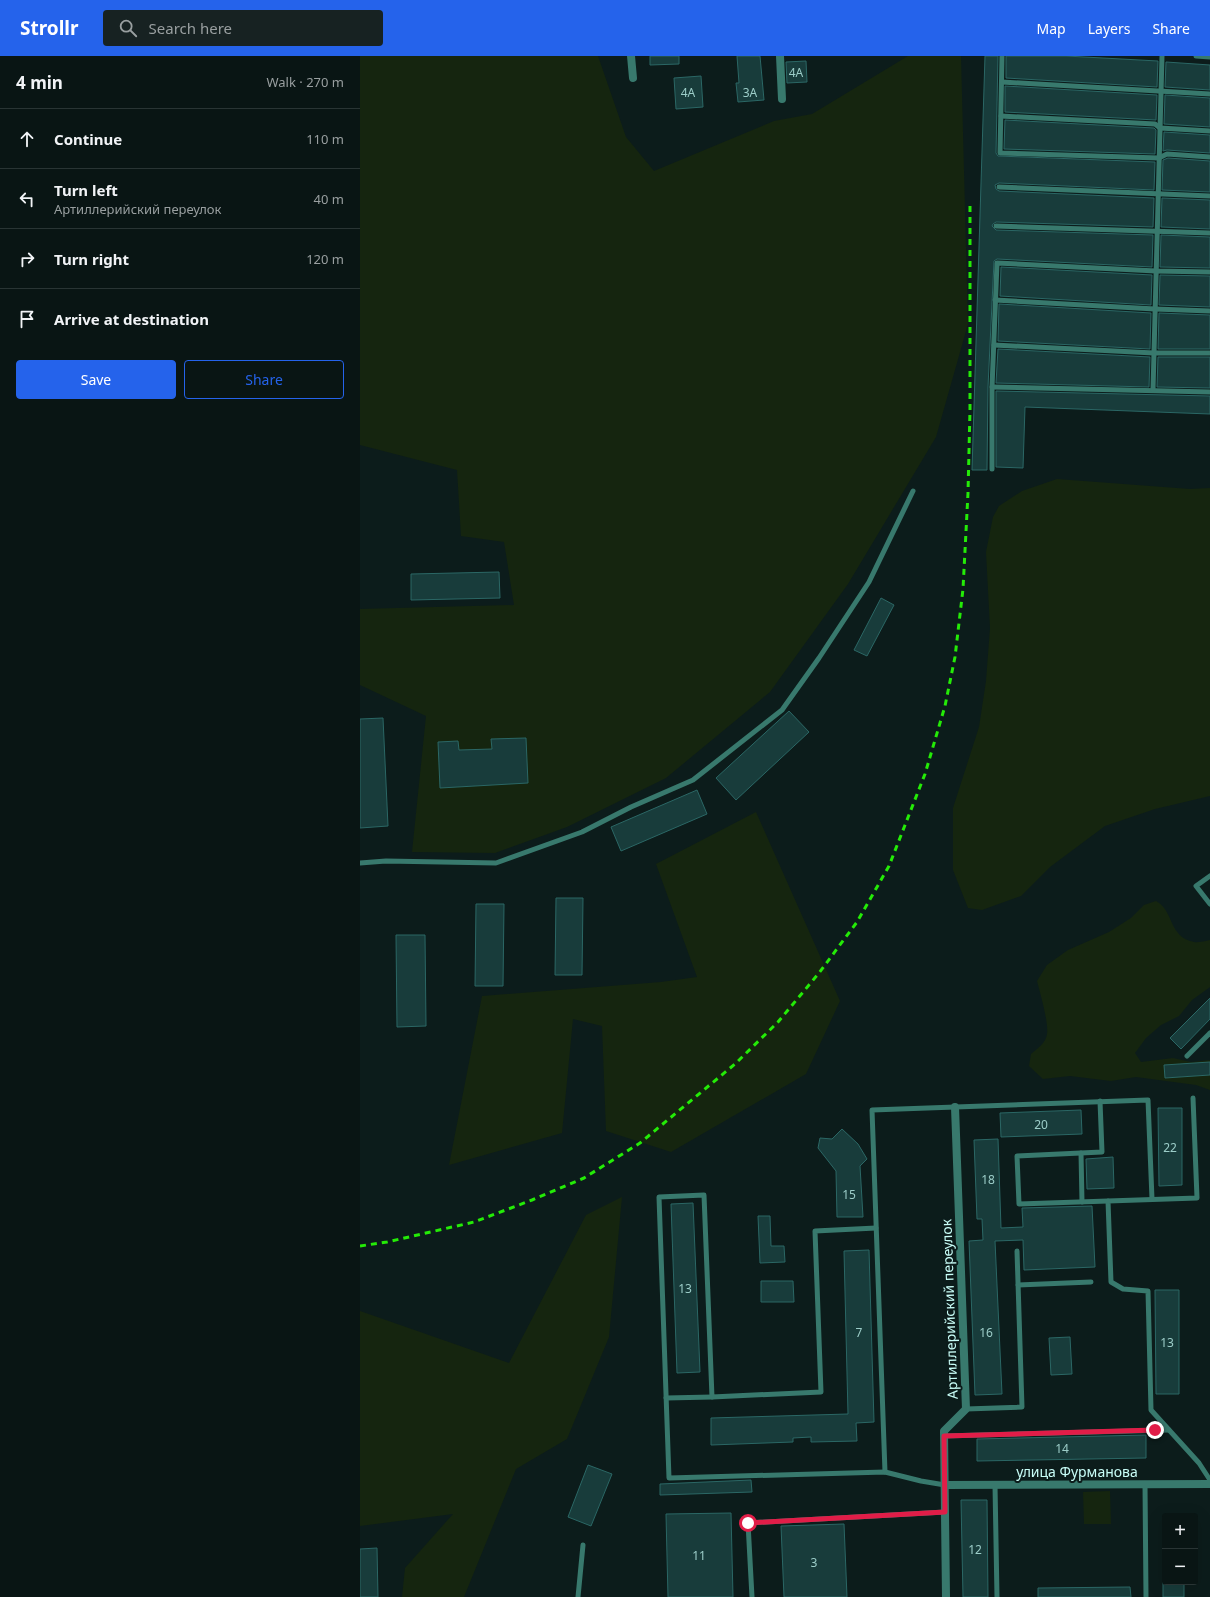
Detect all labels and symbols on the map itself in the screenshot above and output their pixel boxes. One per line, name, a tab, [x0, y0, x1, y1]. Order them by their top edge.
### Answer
house number: 4А	[789, 64, 804, 81]
house number: 4А	[681, 84, 696, 101]
house number: 3А	[743, 84, 758, 101]
house number: 20	[1034, 1116, 1048, 1133]
house number: 22	[1163, 1139, 1177, 1156]
house number: 18	[981, 1171, 995, 1188]
house number: 15	[842, 1186, 856, 1203]
street label: Артиллерийский переулок	[936, 1218, 962, 1399]
house number: 13	[678, 1280, 692, 1297]
house number: 7	[856, 1324, 863, 1341]
house number: 16	[979, 1324, 993, 1341]
house number: 13	[1160, 1334, 1174, 1351]
route end	[1146, 1421, 1164, 1439]
house number: 14	[1055, 1440, 1069, 1457]
street label: улица Фурманова	[1016, 1462, 1138, 1481]
route start	[739, 1514, 757, 1532]
house number: 12	[968, 1541, 982, 1558]
house number: 11	[692, 1547, 706, 1564]
house number: 3	[811, 1554, 818, 1571]

